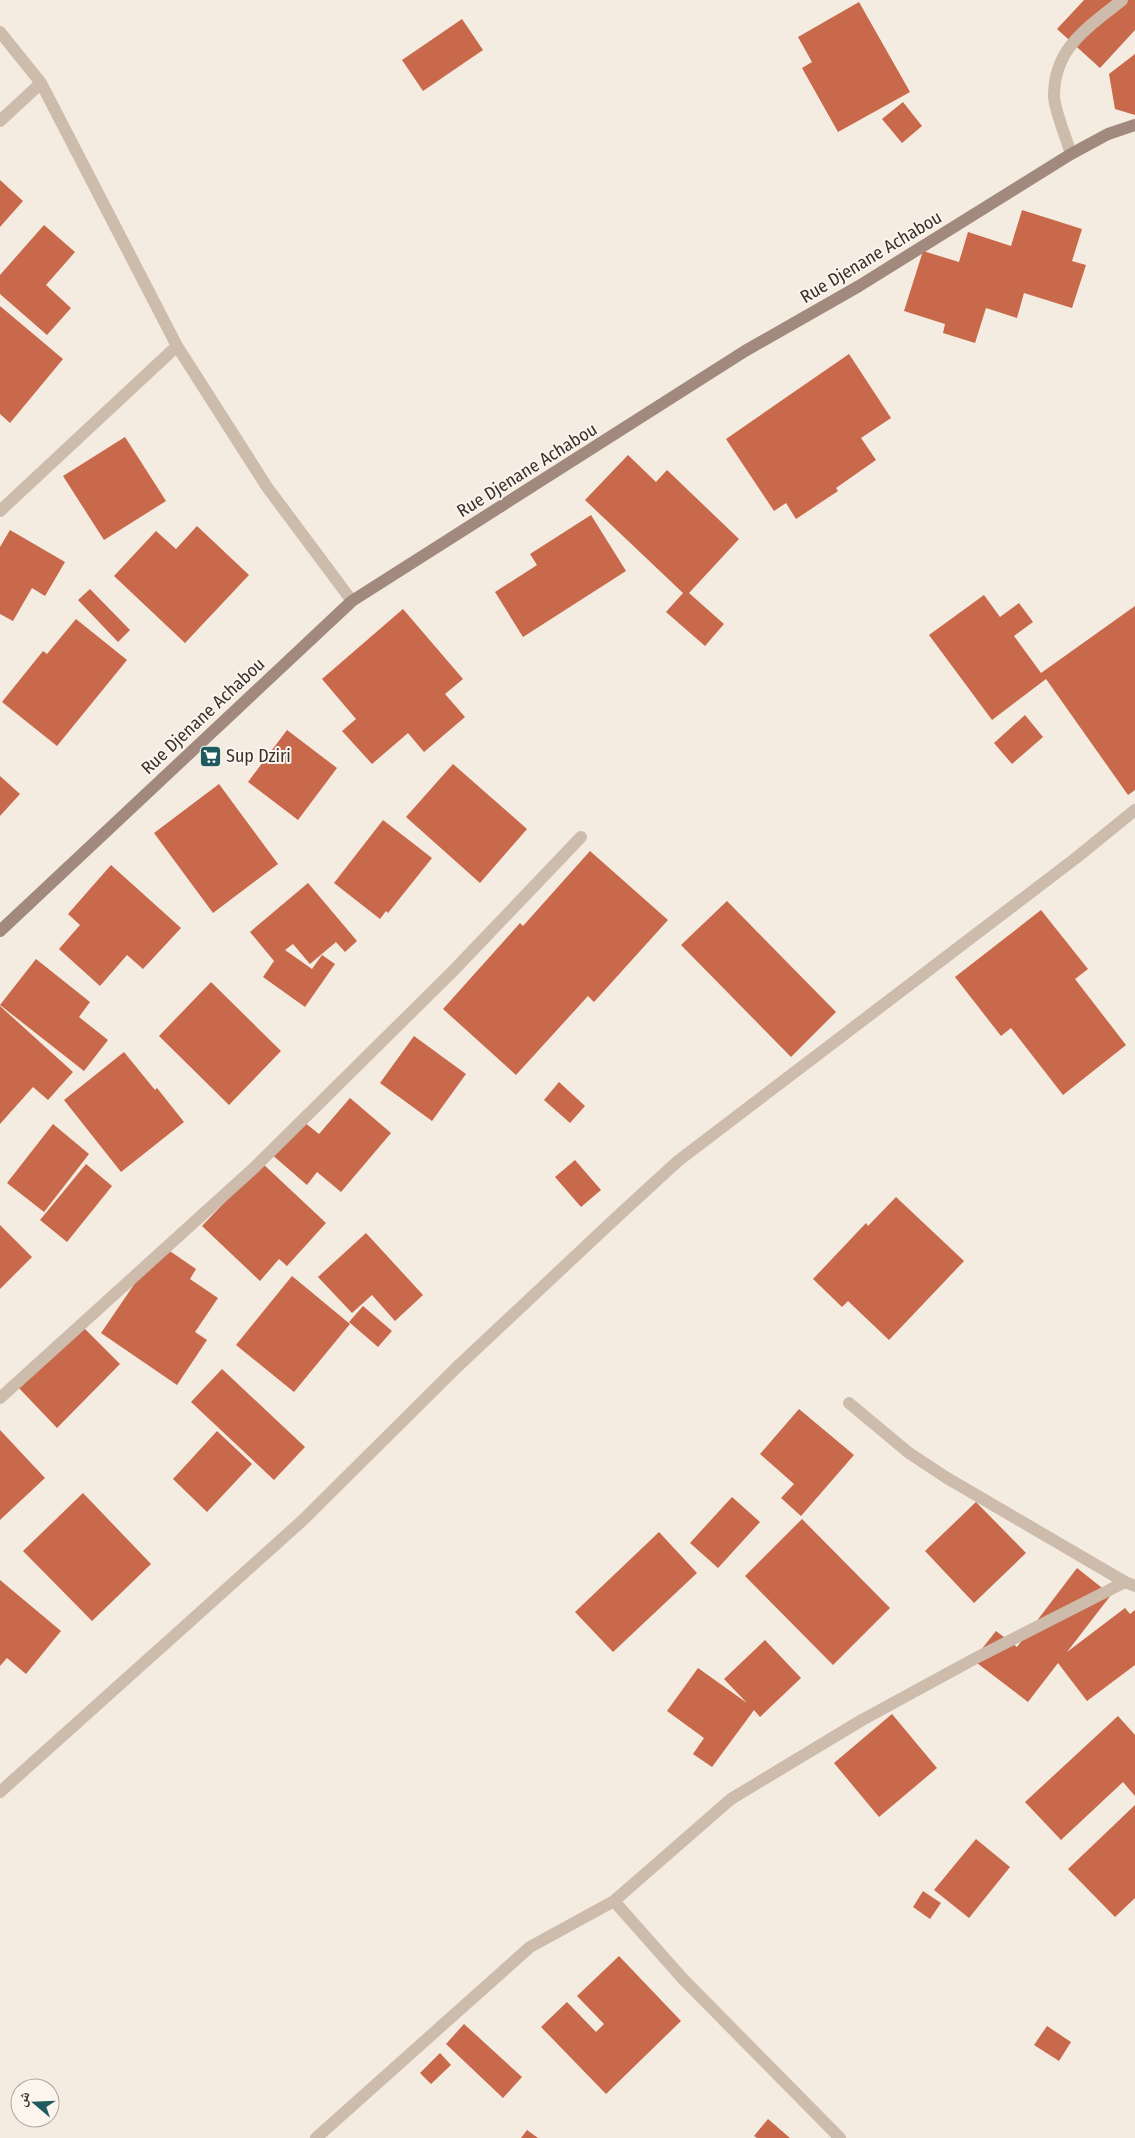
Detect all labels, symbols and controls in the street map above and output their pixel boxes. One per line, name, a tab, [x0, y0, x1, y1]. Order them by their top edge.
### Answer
street label: Rue Djenane Achabou	[796, 206, 946, 308]
street label: Rue Djenane Achabou	[453, 418, 601, 522]
street label: Rue Djenane Achabou	[137, 653, 269, 779]
supermarket icon: Sup Dziri	[198, 744, 222, 768]
place label: Sup Dziri	[226, 745, 291, 767]
north arrow	[10, 2078, 60, 2128]
text: ش	[13, 2089, 34, 2109]

